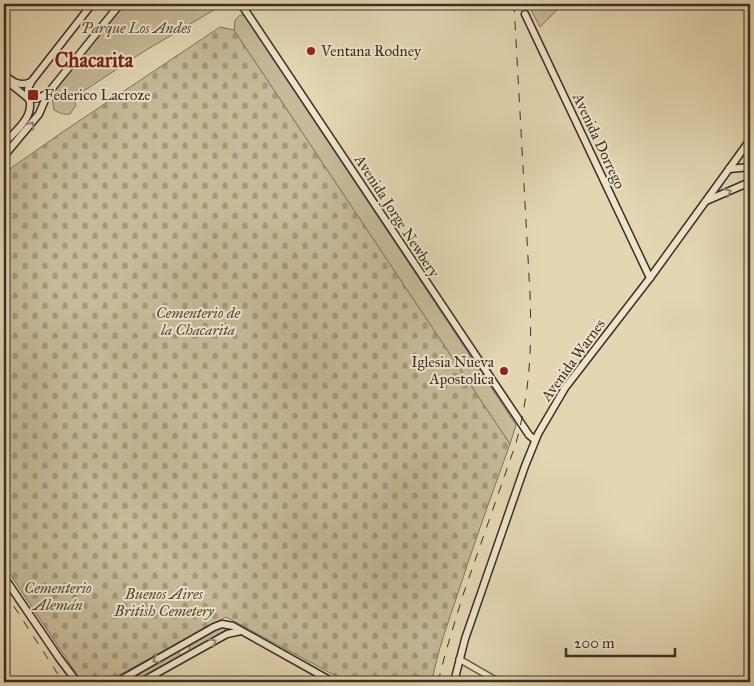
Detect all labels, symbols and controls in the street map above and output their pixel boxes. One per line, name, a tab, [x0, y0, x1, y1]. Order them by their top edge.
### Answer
park label: Parque Los Andes	[81, 19, 192, 37]
place label: Ventana Rodney	[320, 42, 422, 60]
marker: Ventana Rodney	[305, 45, 317, 57]
district label: Chacarita	[55, 48, 134, 72]
place label: Federico Lacroze	[44, 86, 151, 104]
marker: Federico Lacroze	[26, 88, 40, 102]
street label: Avenida Dorrego	[569, 89, 629, 192]
one-way arrow	[25, 122, 33, 131]
street label: Avenida Jorge Newbery	[349, 151, 444, 282]
one-way arrow	[723, 188, 732, 199]
park label: Cementerio de la Chacarita	[156, 304, 240, 339]
street label: Avenida Warnes	[537, 315, 609, 405]
place label: Iglesia Nueva Apostolica	[411, 353, 495, 388]
marker: Iglesia Nueva Apostolica	[498, 365, 510, 377]
park label: Cementerio Alemán	[24, 579, 92, 614]
park label: Buenos Aires British Cemetery	[113, 585, 215, 620]
scale bar	[566, 626, 675, 658]
text: 200 m	[574, 634, 615, 652]
one-way arrow	[208, 638, 217, 648]
one-way arrow	[152, 654, 161, 664]

